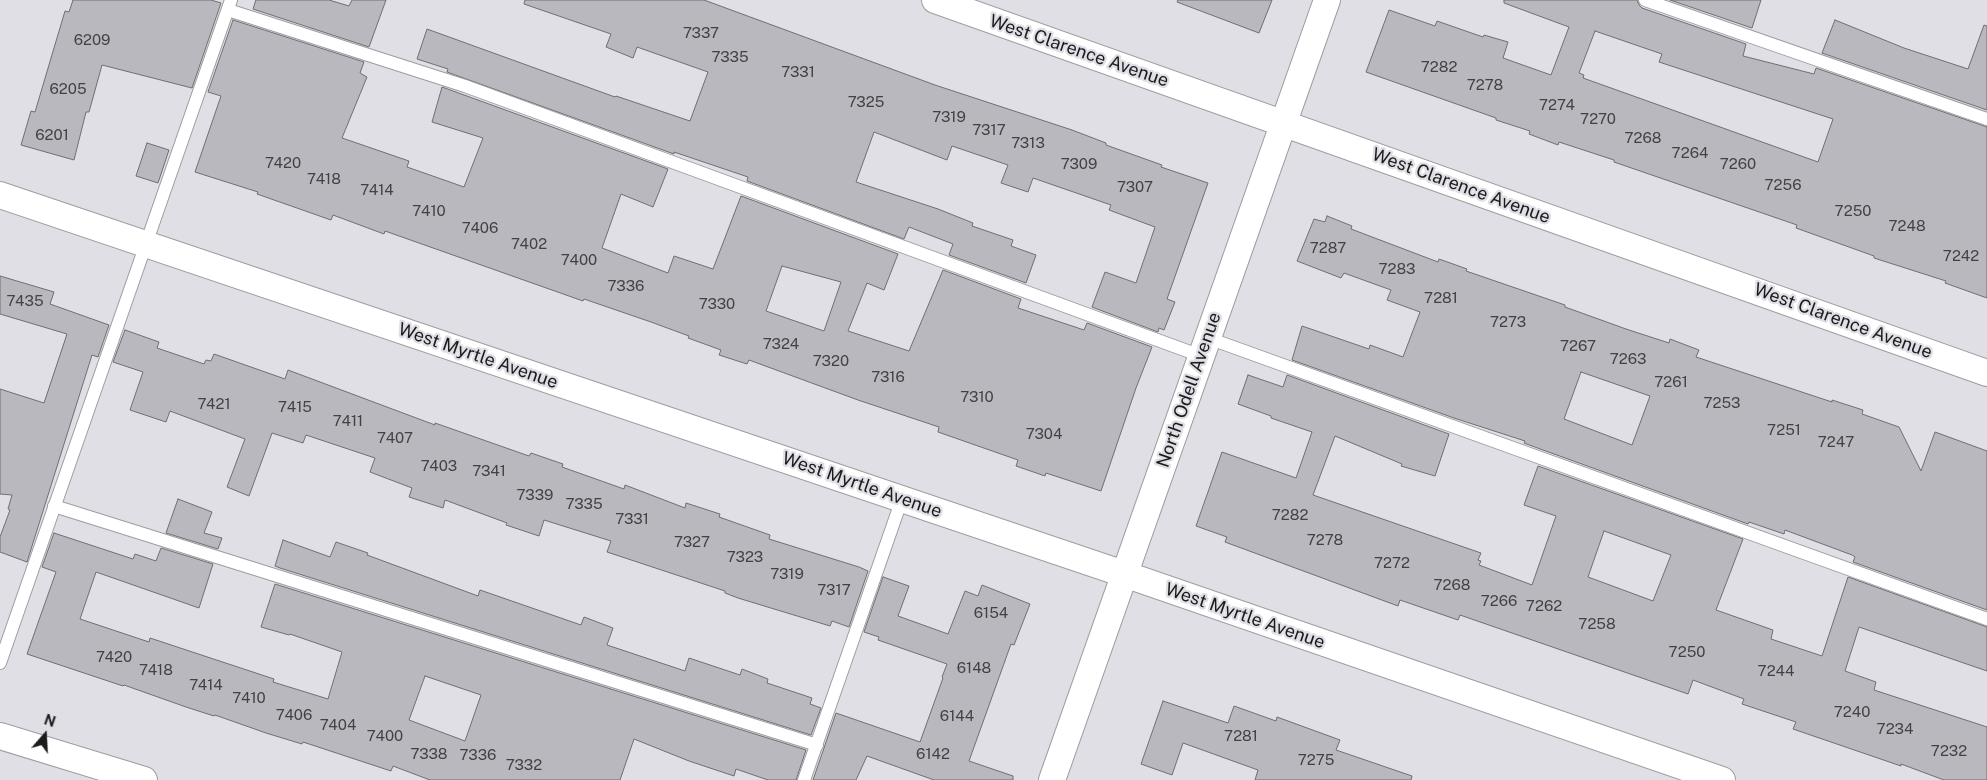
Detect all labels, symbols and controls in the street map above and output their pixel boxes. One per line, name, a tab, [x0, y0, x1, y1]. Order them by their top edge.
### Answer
street label: West Clarence Avenue	[987, 10, 1171, 92]
house number: 7337	[683, 24, 719, 42]
house number: 6209	[74, 31, 110, 49]
house number: 7335	[711, 48, 749, 66]
house number: 7282	[1421, 58, 1457, 76]
house number: 7331	[781, 63, 815, 81]
house number: 7278	[1467, 76, 1503, 94]
house number: 6205	[49, 80, 87, 98]
house number: 7325	[848, 93, 884, 111]
house number: 7274	[1539, 96, 1575, 114]
house number: 7319	[932, 108, 966, 126]
house number: 7270	[1580, 110, 1616, 128]
house number: 7317	[972, 121, 1006, 139]
house number: 6201	[35, 126, 69, 144]
house number: 7268	[1625, 129, 1661, 147]
house number: 7313	[1011, 134, 1045, 152]
street label: West Clarence Avenue	[1369, 144, 1553, 228]
house number: 7264	[1672, 144, 1708, 162]
house number: 7420	[265, 154, 301, 172]
house number: 7309	[1061, 155, 1097, 173]
house number: 7260	[1720, 155, 1756, 173]
house number: 7418	[307, 170, 341, 188]
house number: 7256	[1765, 176, 1801, 194]
house number: 7307	[1117, 178, 1153, 196]
house number: 7414	[360, 181, 394, 199]
house number: 7410	[412, 202, 446, 220]
house number: 7250	[1835, 202, 1871, 220]
house number: 7248	[1888, 217, 1926, 235]
house number: 7406	[462, 219, 498, 237]
house number: 7402	[511, 235, 547, 253]
house number: 7287	[1310, 239, 1346, 257]
house number: 7242	[1943, 247, 1979, 265]
house number: 7400	[561, 251, 597, 269]
house number: 7283	[1378, 260, 1416, 278]
house number: 7336	[608, 277, 644, 295]
street label: West Clarence Avenue	[1751, 279, 1935, 363]
house number: 7281	[1424, 289, 1458, 307]
house number: 7435	[6, 292, 44, 310]
house number: 7330	[699, 295, 735, 313]
street label: North Odell Avenue	[1152, 309, 1226, 471]
house number: 7273	[1490, 313, 1526, 331]
street label: West Myrtle Avenue	[395, 319, 561, 393]
house number: 7324	[763, 335, 799, 353]
house number: 7267	[1560, 337, 1596, 355]
house number: 7263	[1610, 350, 1646, 368]
house number: 7320	[813, 352, 849, 370]
house number: 7316	[871, 368, 905, 386]
house number: 7261	[1654, 373, 1688, 391]
house number: 7310	[960, 388, 994, 406]
house number: 7253	[1703, 394, 1741, 412]
house number: 7421	[197, 395, 231, 413]
house number: 7415	[278, 398, 312, 416]
house number: 7411	[333, 412, 363, 430]
house number: 7251	[1767, 421, 1801, 439]
house number: 7304	[1026, 425, 1062, 443]
house number: 7407	[377, 429, 413, 447]
house number: 7247	[1818, 433, 1854, 451]
street label: West Myrtle Avenue	[779, 448, 945, 522]
house number: 7403	[421, 457, 457, 475]
house number: 7341	[472, 462, 506, 480]
house number: 7339	[517, 486, 553, 504]
house number: 7335	[565, 495, 603, 513]
house number: 7282	[1272, 506, 1308, 524]
house number: 7331	[615, 510, 649, 528]
house number: 7278	[1307, 531, 1343, 549]
house number: 7327	[674, 533, 710, 551]
house number: 7323	[727, 548, 763, 566]
house number: 7272	[1374, 554, 1410, 572]
house number: 7319	[770, 565, 804, 583]
house number: 7268	[1434, 576, 1470, 594]
street label: West Myrtle Avenue	[1162, 579, 1328, 653]
house number: 7317	[817, 581, 851, 599]
house number: 7266	[1481, 592, 1517, 610]
house number: 7262	[1526, 597, 1562, 615]
house number: 6154	[974, 604, 1008, 622]
house number: 7258	[1578, 615, 1616, 633]
house number: 7250	[1669, 643, 1705, 661]
house number: 7420	[96, 648, 132, 666]
house number: 6148	[957, 659, 991, 677]
house number: 7418	[139, 661, 173, 679]
house number: 7244	[1758, 662, 1794, 680]
house number: 7414	[189, 676, 223, 694]
house number: 7410	[232, 689, 266, 707]
house number: 7240	[1834, 703, 1870, 721]
house number: 7406	[276, 706, 312, 724]
house number: 6144	[940, 707, 974, 725]
north arrow	[20, 710, 70, 760]
text: N	[42, 711, 58, 730]
house number: 7404	[320, 716, 356, 734]
house number: 7234	[1877, 720, 1913, 738]
house number: 7400	[367, 727, 403, 745]
house number: 7281	[1224, 727, 1258, 745]
house number: 7232	[1931, 742, 1967, 760]
house number: 7338	[410, 745, 448, 763]
house number: 6142	[916, 745, 950, 763]
house number: 7336	[460, 746, 496, 764]
house number: 7275	[1298, 751, 1334, 769]
house number: 7332	[506, 756, 542, 774]

